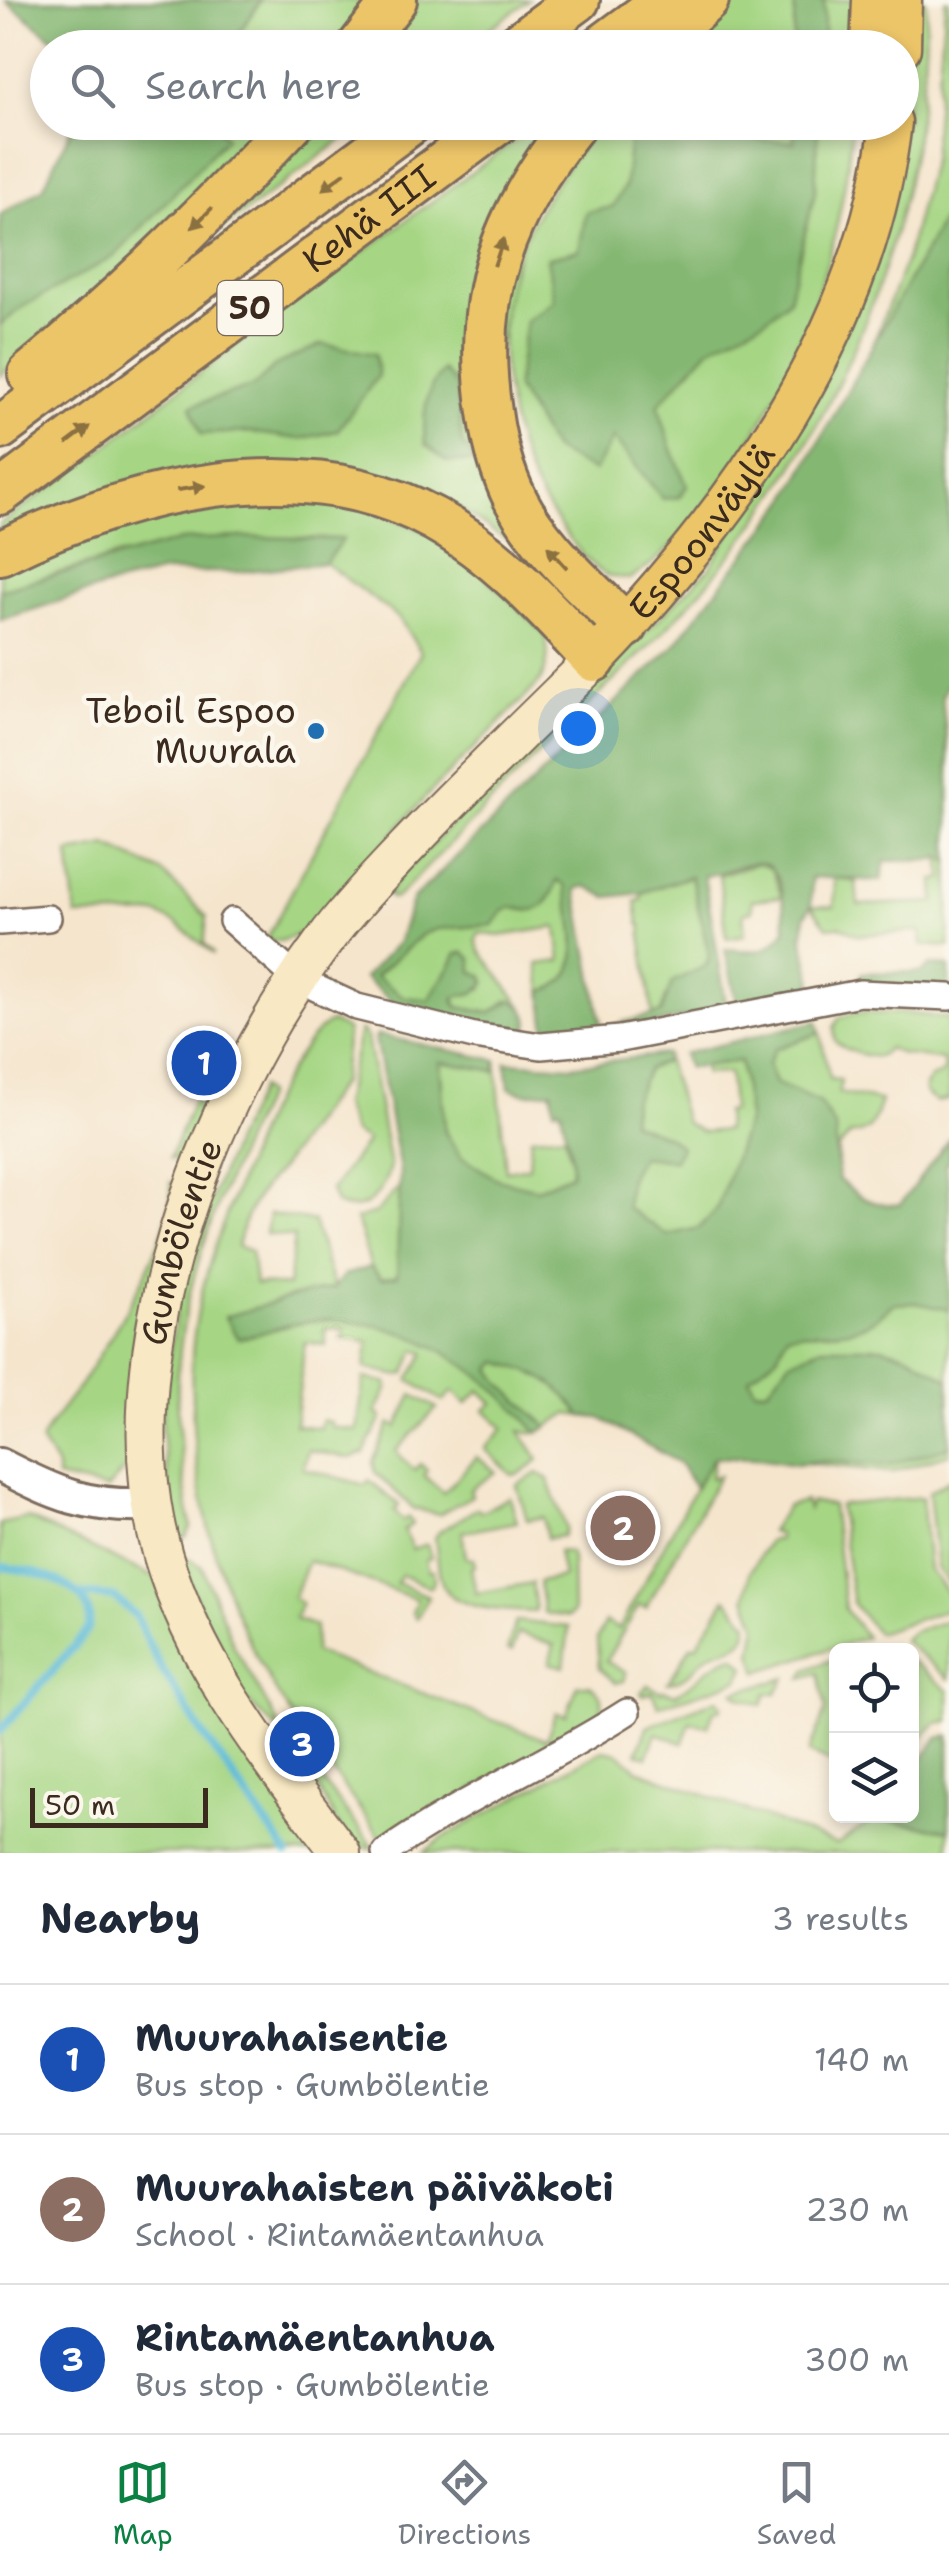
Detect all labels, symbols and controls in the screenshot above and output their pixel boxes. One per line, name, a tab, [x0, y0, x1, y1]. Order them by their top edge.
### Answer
search box	[30, 30, 919, 140]
icon: search	[65, 58, 120, 113]
text: Search here	[145, 60, 362, 111]
street label: Kehä III	[293, 153, 445, 283]
one-way arrow	[321, 170, 347, 190]
one-way arrow	[190, 206, 214, 229]
one-way arrow	[493, 237, 508, 267]
road number: 50	[218, 281, 282, 335]
one-way arrow	[65, 425, 91, 445]
street label: Espoonväylä	[618, 434, 786, 630]
one-way arrow	[176, 480, 207, 496]
one-way arrow	[546, 545, 569, 569]
place label: Teboil Espoo Muurala	[85, 687, 296, 774]
your location	[553, 703, 604, 754]
marker: Teboil Espoo Muurala	[305, 720, 327, 742]
pin: 1	[172, 1026, 236, 1100]
street label: Gumbölentie	[129, 1131, 233, 1349]
pin: 2	[590, 1490, 656, 1566]
map controls	[829, 1643, 919, 1823]
button: locate	[829, 1643, 919, 1733]
pin: 3	[270, 1706, 334, 1782]
button: layers	[829, 1733, 919, 1823]
scale bar	[30, 1783, 208, 1828]
text: 50 m	[45, 1786, 115, 1824]
text: Nearby	[40, 1890, 200, 1946]
text: 3 results	[772, 1897, 909, 1940]
text: Muurahaisentie	[135, 2012, 448, 2063]
text: 1	[65, 2038, 80, 2081]
text: 140 m	[814, 2038, 909, 2081]
text: Bus stop · Gumbölentie	[135, 2063, 490, 2106]
text: Muurahaisten päiväkoti	[135, 2162, 614, 2213]
text: 2	[61, 2188, 84, 2231]
text: 230 m	[806, 2188, 909, 2231]
text: School · Rintamäentanhua	[135, 2213, 544, 2256]
text: Rintamäentanhua	[135, 2312, 495, 2363]
text: 3	[61, 2338, 84, 2381]
text: 300 m	[804, 2338, 909, 2381]
text: Bus stop · Gumbölentie	[135, 2363, 490, 2406]
tab: Map	[113, 2455, 173, 2553]
tab: Directions	[398, 2455, 531, 2553]
tab: Saved	[757, 2455, 836, 2553]

